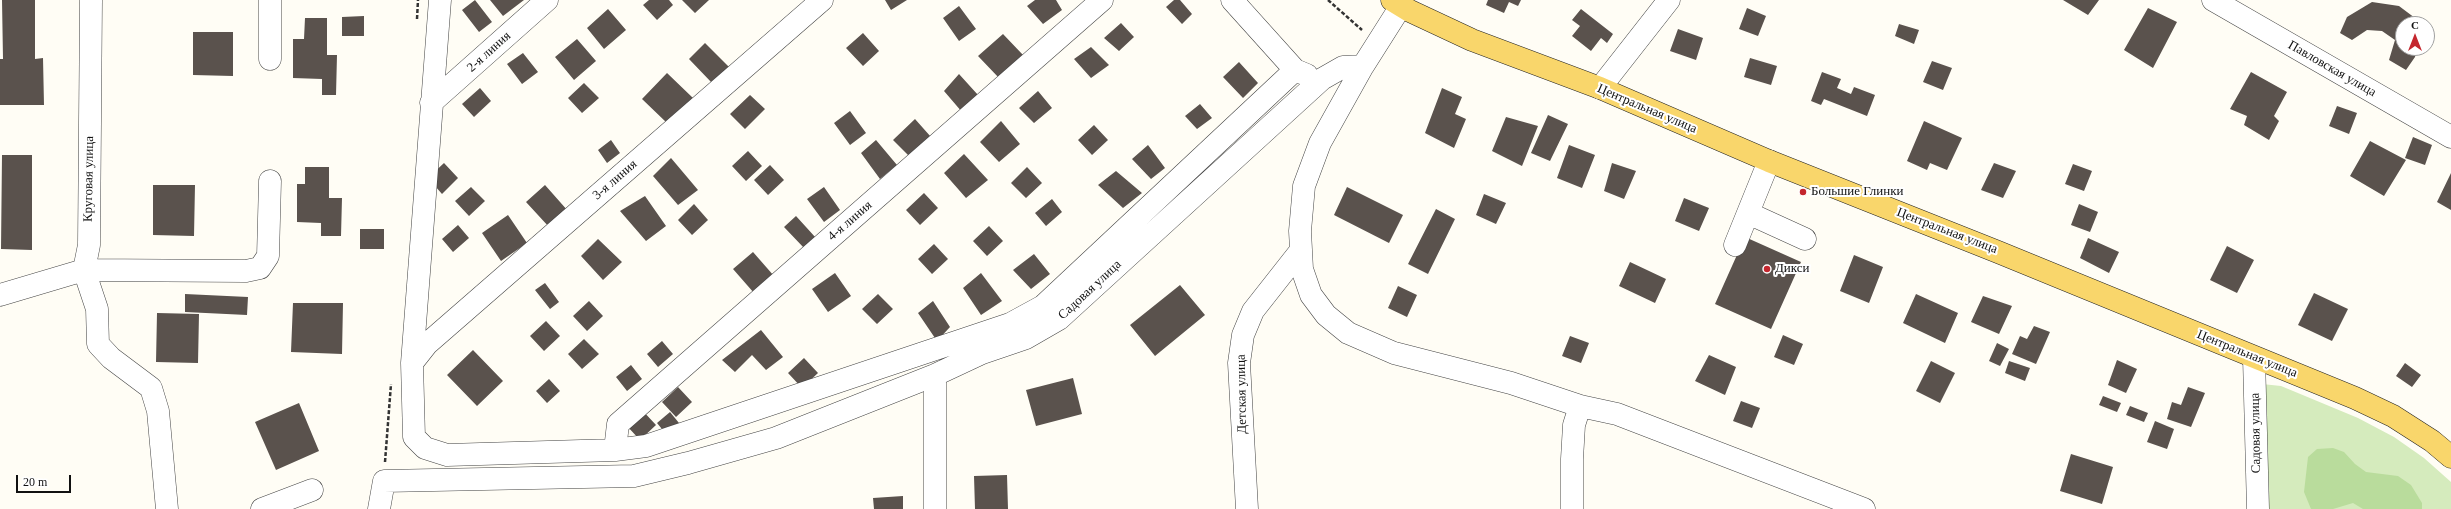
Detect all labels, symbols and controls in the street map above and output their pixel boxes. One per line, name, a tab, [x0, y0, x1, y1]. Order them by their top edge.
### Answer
north arrow	[2395, 16, 2435, 56]
text: С	[2411, 19, 2419, 31]
street label: 2-я линия	[464, 28, 514, 76]
street label: Павловская улица	[2285, 37, 2379, 101]
street label: Центральная улица	[1595, 81, 1699, 137]
street label: Круговая улица	[80, 136, 98, 222]
street label: 3-я линия	[590, 157, 640, 203]
place label: Большие Глинки	[1811, 184, 1903, 200]
marker: Большие Глинки	[1798, 187, 1808, 197]
street label: 4-я линия	[825, 198, 875, 244]
street label: Центральная улица	[1894, 205, 2000, 257]
street label: Садовая улица	[1055, 257, 1125, 323]
place label: Дикси	[1775, 261, 1810, 277]
marker: Дикси	[1762, 264, 1772, 274]
street label: Центральная улица	[2195, 327, 2299, 381]
street label: Детская улица	[1234, 354, 1250, 434]
street label: Садовая улица	[2247, 393, 2265, 473]
scale bar	[18, 467, 73, 493]
text: 20 m	[23, 475, 47, 489]

